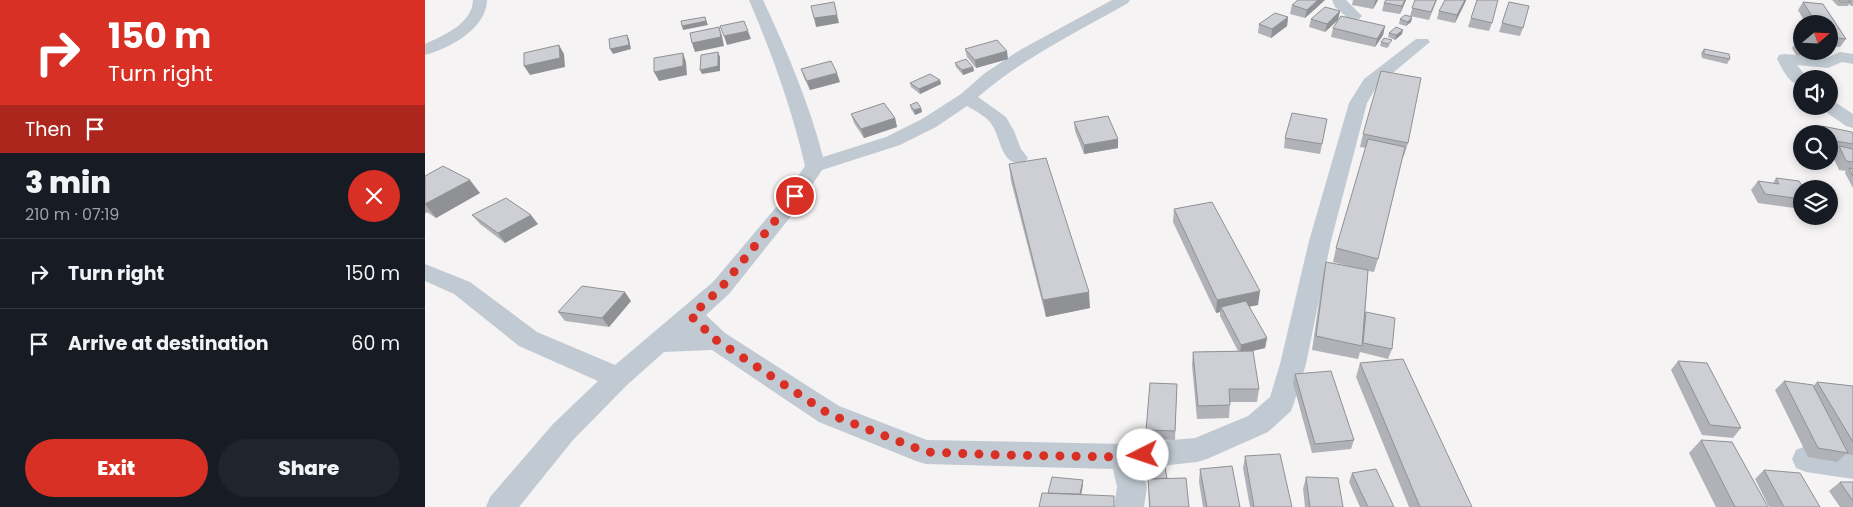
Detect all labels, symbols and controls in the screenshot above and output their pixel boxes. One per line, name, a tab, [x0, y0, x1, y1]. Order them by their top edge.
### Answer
text: 150 m	[108, 11, 211, 60]
north arrow	[1793, 15, 1837, 60]
map controls	[1793, 15, 1838, 225]
icon: right	[25, 20, 90, 85]
text: Turn right	[108, 58, 213, 89]
button: sound	[1793, 70, 1838, 115]
icon: arrive	[81, 115, 109, 143]
text: Then	[25, 116, 71, 143]
button: search	[1793, 125, 1838, 170]
text: 3 min	[25, 161, 111, 204]
button: close	[348, 170, 400, 222]
pin	[774, 175, 816, 217]
button: layers	[1793, 180, 1838, 225]
icon: arrive	[781, 182, 809, 210]
text: 210 m · 07:19	[25, 203, 119, 226]
icon: right	[25, 260, 53, 288]
text: Turn right	[68, 260, 164, 287]
text: 150 m	[345, 260, 400, 287]
icon: arrive	[25, 330, 53, 358]
text: Arrive at destination	[68, 330, 269, 357]
text: 60 m	[351, 330, 400, 357]
position arrow	[1116, 428, 1168, 480]
button: Exit	[25, 439, 208, 497]
button: Share	[218, 439, 400, 497]

